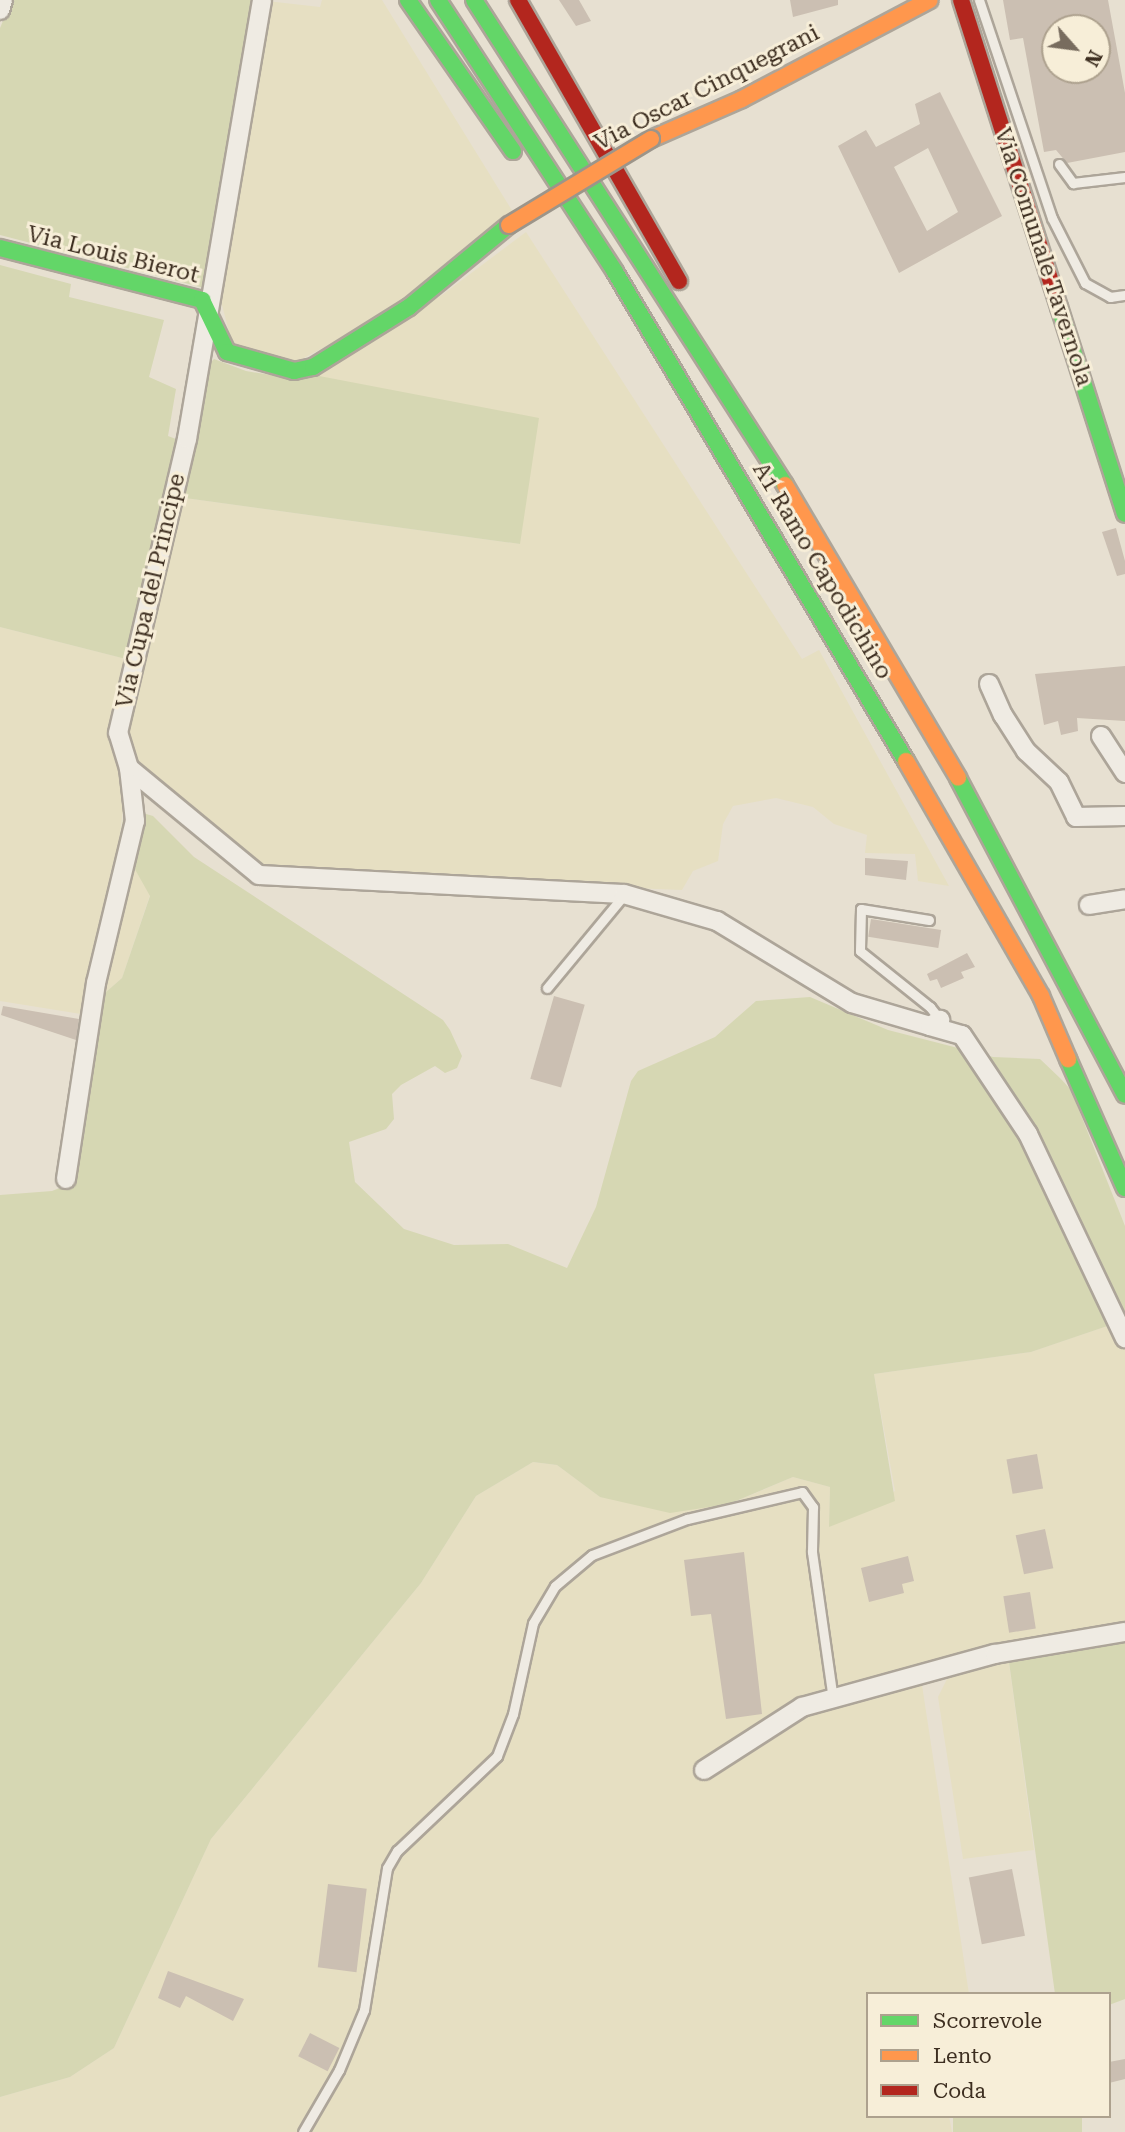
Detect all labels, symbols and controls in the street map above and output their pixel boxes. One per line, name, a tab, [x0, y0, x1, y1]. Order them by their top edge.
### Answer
north arrow	[1041, 14, 1111, 84]
street label: Via Oscar Cinquegrani	[590, 19, 824, 157]
text: N	[1080, 46, 1107, 70]
street label: Via Comunale Tavernola	[988, 125, 1098, 389]
street label: Via Louis Bierot	[24, 220, 202, 290]
street label: A1 Ramo Capodichino	[746, 458, 898, 684]
street label: Via Cupa del Principe	[111, 471, 191, 711]
legend	[866, 1992, 1111, 2118]
text: Scorrevole	[933, 2009, 1042, 2033]
text: Lento	[933, 2044, 992, 2068]
text: Coda	[933, 2079, 986, 2103]

